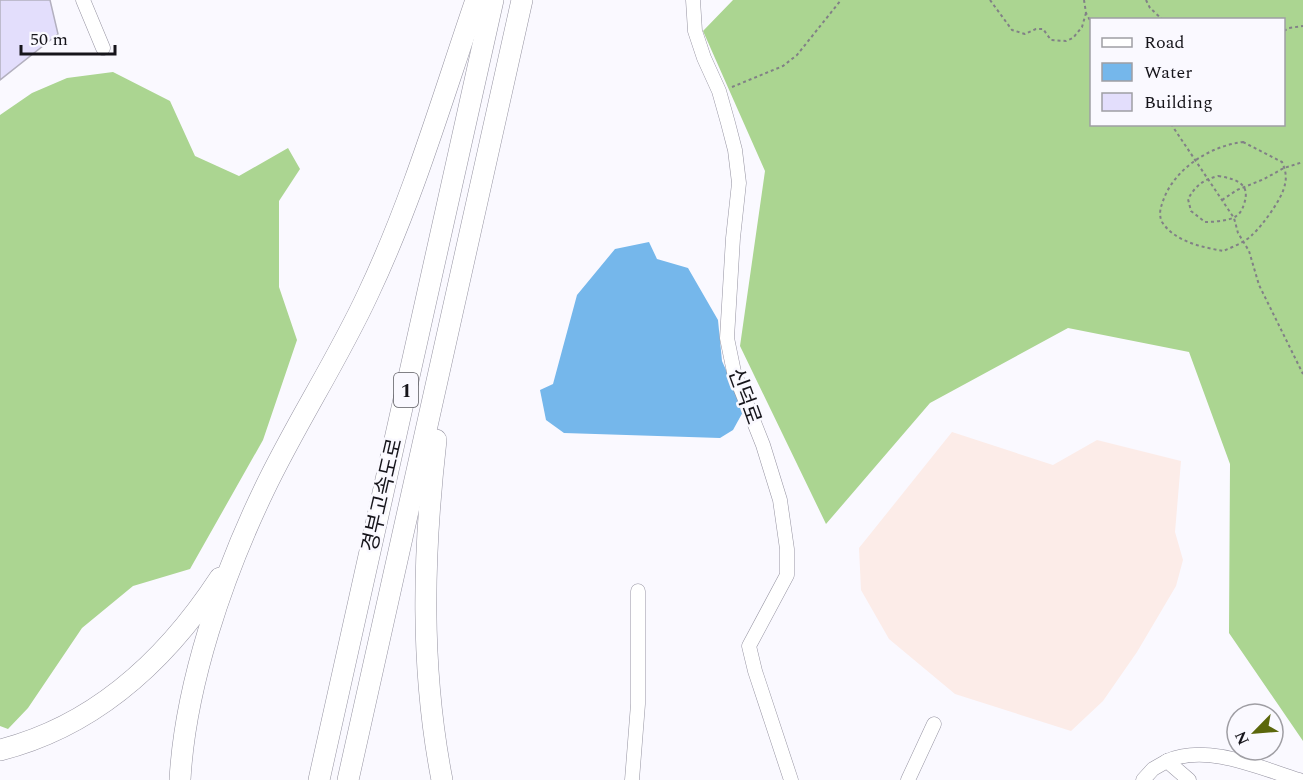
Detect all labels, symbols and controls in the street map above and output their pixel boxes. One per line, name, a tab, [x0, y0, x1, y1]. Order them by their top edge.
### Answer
scale bar	[21, 18, 116, 56]
legend	[1090, 18, 1285, 126]
text: 50 m	[30, 26, 68, 53]
text: Road	[1144, 29, 1185, 56]
text: Water	[1144, 59, 1192, 86]
text: Building	[1144, 89, 1213, 116]
street label: 신덕로	[719, 364, 769, 429]
road number: 1	[394, 373, 418, 407]
street label: 경부고속도로	[354, 435, 412, 555]
north arrow	[1225, 702, 1285, 762]
text: N	[1229, 727, 1256, 749]

